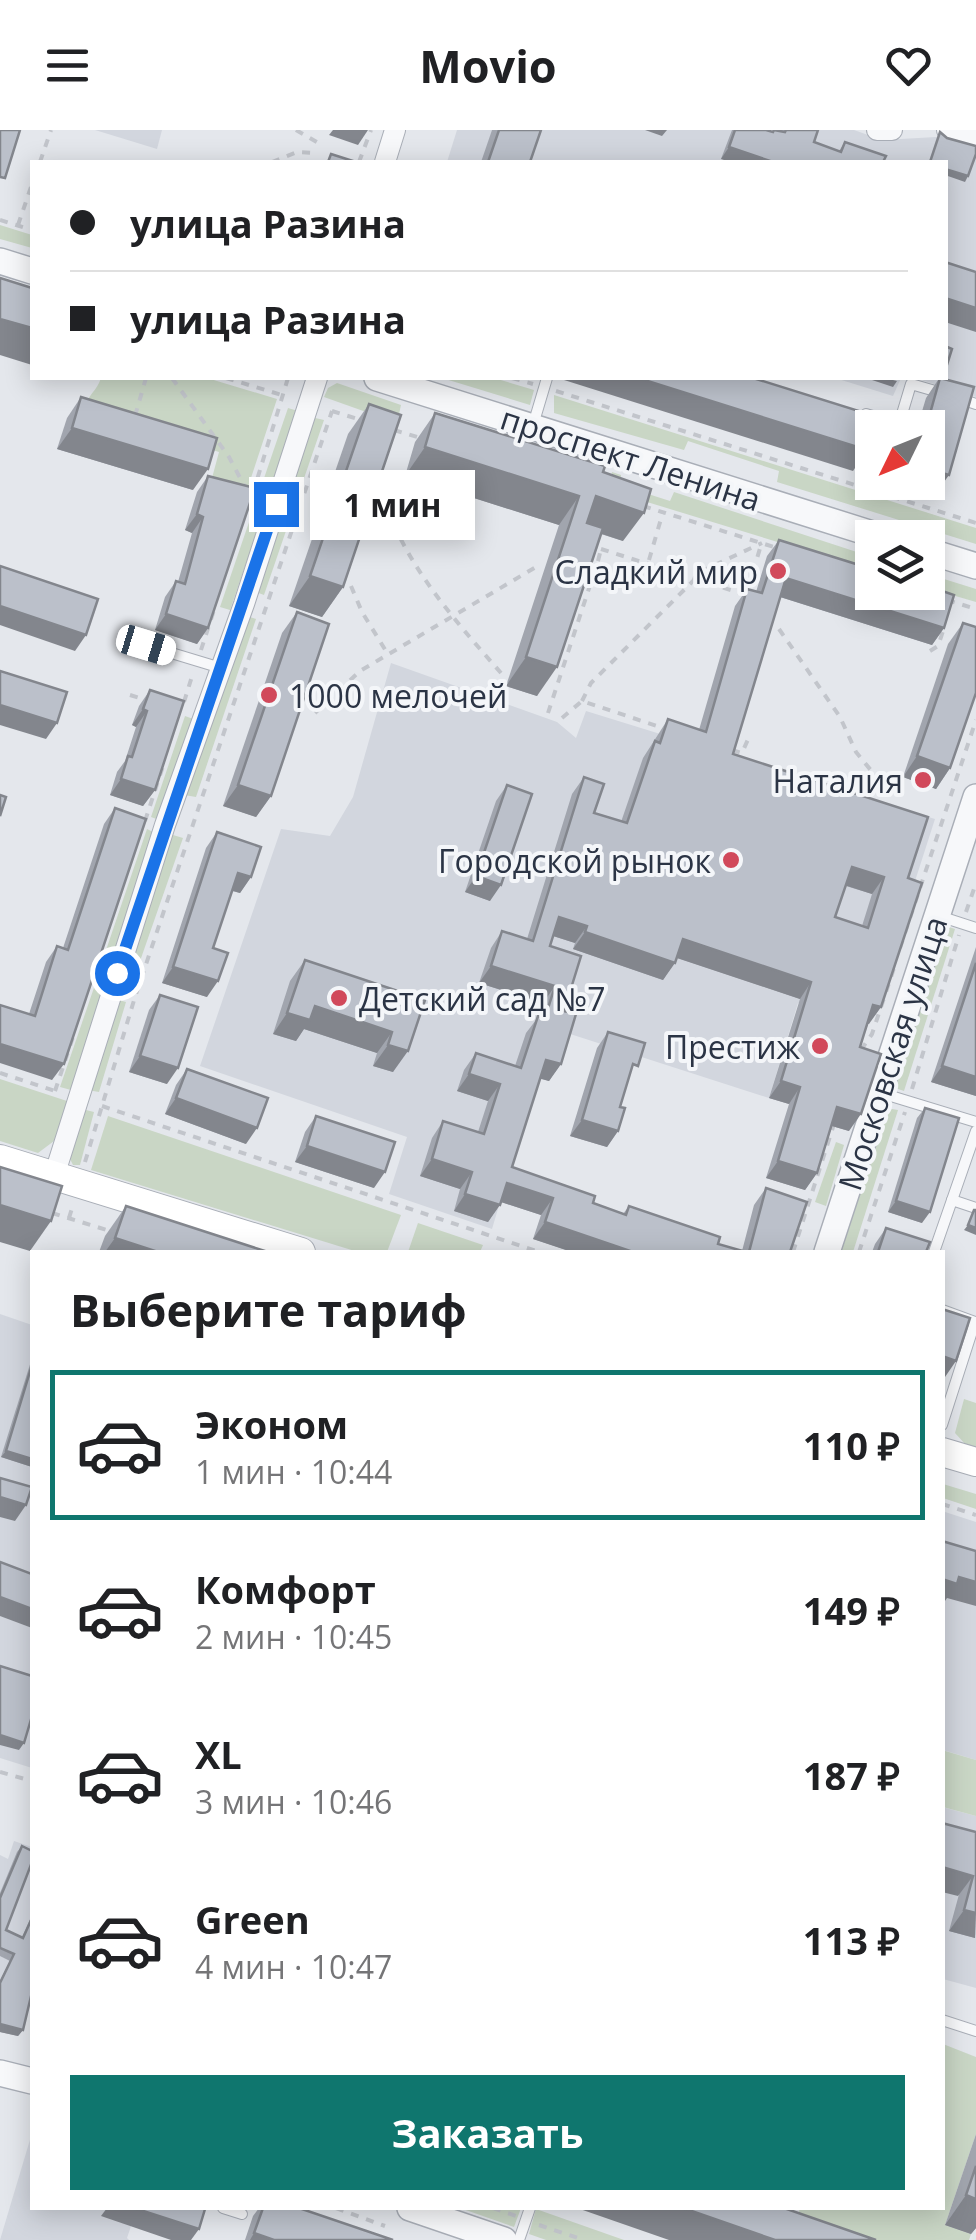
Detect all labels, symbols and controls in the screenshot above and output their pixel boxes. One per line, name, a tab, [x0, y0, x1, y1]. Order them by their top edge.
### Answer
text: Movio	[419, 35, 557, 96]
icon: menu	[40, 38, 95, 93]
icon: heart	[881, 38, 936, 93]
text: улица Разина	[130, 197, 406, 249]
text: улица Разина	[130, 293, 406, 345]
street label: проспект Ленина	[496, 396, 766, 520]
north arrow	[855, 410, 945, 500]
map controls	[855, 410, 945, 610]
callout: 1 мин	[311, 469, 476, 539]
route end	[254, 482, 299, 527]
text: 1 мин	[344, 483, 441, 526]
button: layers	[855, 520, 945, 610]
place label: Сладкий мир	[554, 550, 758, 593]
marker: Сладкий мир	[767, 560, 789, 582]
car	[113, 622, 179, 668]
place label: 1000 мелочей	[289, 674, 507, 717]
marker: 1000 мелочей	[258, 684, 280, 706]
place label: Наталия	[772, 759, 903, 802]
marker: Наталия	[912, 769, 934, 791]
place label: Городской рынок	[438, 839, 711, 882]
marker: Городской рынок	[720, 849, 742, 871]
street label: Московская улица	[827, 911, 957, 1195]
route start	[95, 951, 140, 996]
place label: Детский сад №7	[359, 977, 605, 1020]
marker: Детский сад №7	[328, 987, 350, 1009]
place label: Престиж	[665, 1025, 800, 1068]
marker: Престиж	[809, 1035, 831, 1057]
text: Выберите тариф	[70, 1279, 467, 1340]
text: Эконом	[195, 1398, 348, 1450]
icon: car	[75, 1400, 165, 1490]
text: 110 ₽	[803, 1419, 900, 1471]
text: 1 мин · 10:44	[195, 1450, 392, 1493]
text: Комфорт	[195, 1563, 376, 1615]
icon: car	[75, 1565, 165, 1655]
text: 149 ₽	[803, 1584, 900, 1636]
text: 2 мин · 10:45	[195, 1615, 392, 1658]
text: XL	[195, 1728, 242, 1780]
icon: car	[75, 1730, 165, 1820]
text: 187 ₽	[803, 1749, 900, 1801]
text: 3 мин · 10:46	[195, 1780, 392, 1823]
text: Green	[195, 1893, 310, 1945]
icon: car	[75, 1895, 165, 1985]
text: 113 ₽	[803, 1914, 900, 1966]
text: 4 мин · 10:47	[195, 1945, 392, 1988]
button: Заказать	[70, 2075, 905, 2190]

